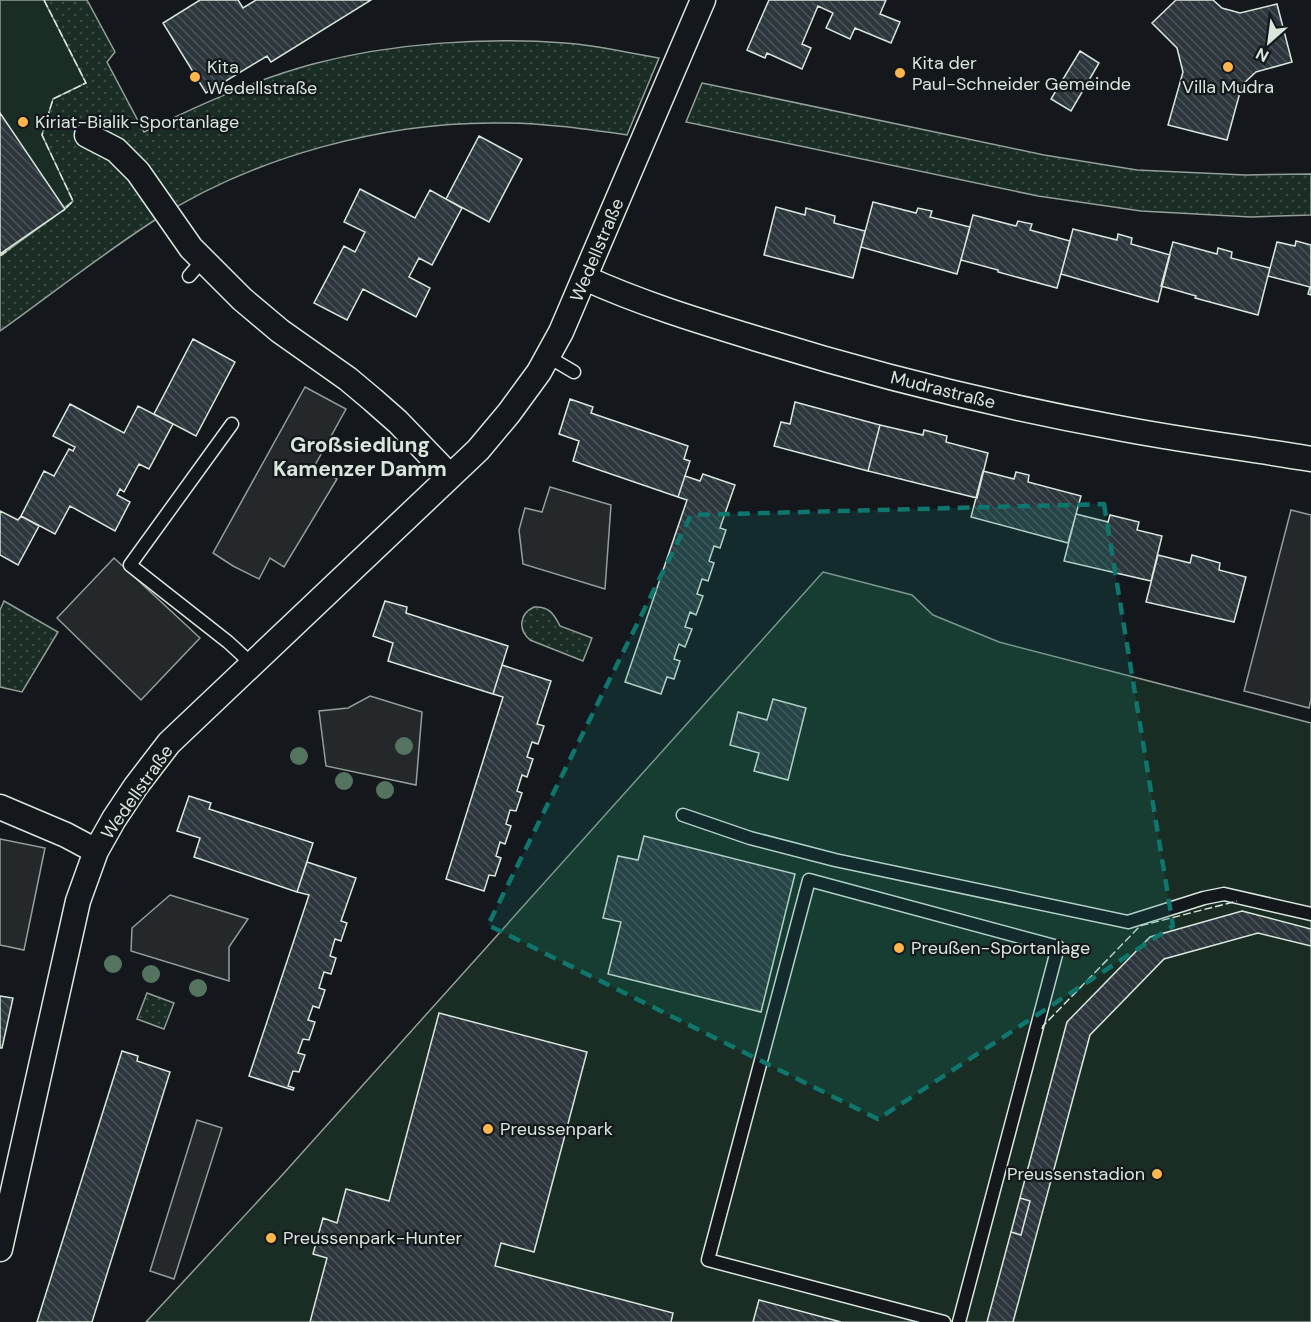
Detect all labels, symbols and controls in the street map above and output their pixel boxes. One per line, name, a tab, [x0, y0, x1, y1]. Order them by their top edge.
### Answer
north arrow	[1239, 12, 1299, 72]
text: N	[1252, 43, 1272, 67]
place label: Kita der Paul-Schneider Gemeinde	[912, 51, 1131, 96]
place label: Kita Wedellstraße	[207, 55, 317, 100]
marker: Villa Mudra	[1221, 60, 1235, 74]
marker: Kita der Paul-Schneider Gemeinde	[893, 66, 907, 80]
marker: Kita Wedellstraße	[188, 70, 202, 84]
place label: Villa Mudra	[1182, 75, 1274, 99]
place label: Kiriat-Bialik-Sportanlage	[35, 110, 239, 134]
marker: Kiriat-Bialik-Sportanlage	[16, 115, 30, 129]
street label: Wedellstraße	[564, 195, 630, 305]
street label: Mudrastraße	[888, 365, 998, 415]
district label: Großsiedlung Kamenzer Damm	[273, 431, 447, 483]
street label: Wedellstraße	[96, 740, 178, 844]
place label: Preußen-Sportanlage	[911, 936, 1090, 960]
marker: Preußen-Sportanlage	[892, 941, 906, 955]
place label: Preussenpark	[500, 1117, 613, 1141]
marker: Preussenpark	[481, 1122, 495, 1136]
place label: Preussenstadion	[1007, 1162, 1145, 1186]
marker: Preussenstadion	[1150, 1167, 1164, 1181]
place label: Preussenpark-Hunter	[283, 1226, 462, 1250]
marker: Preussenpark-Hunter	[264, 1231, 278, 1245]

